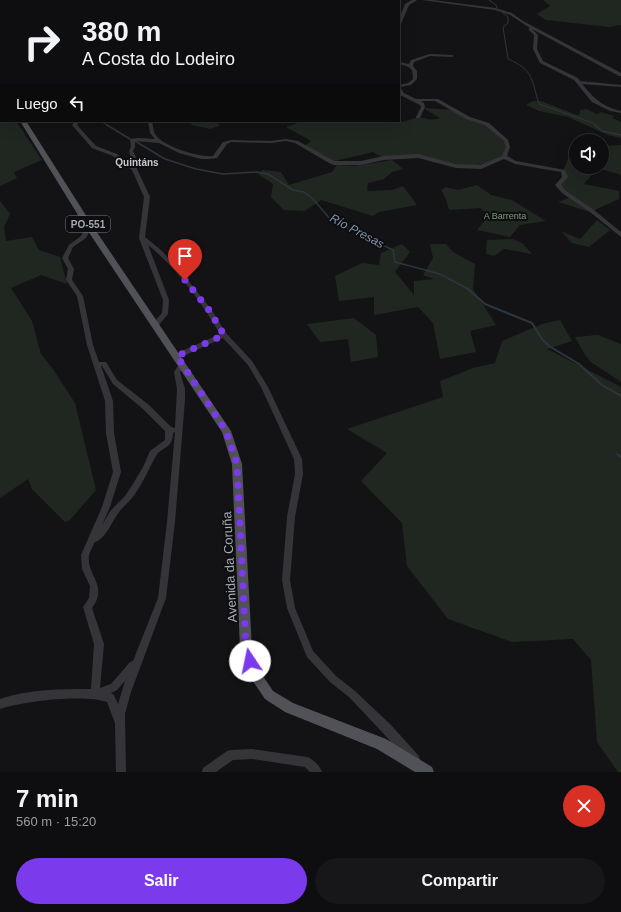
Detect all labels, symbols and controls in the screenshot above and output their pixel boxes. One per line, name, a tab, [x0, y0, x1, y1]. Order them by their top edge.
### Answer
icon: right	[16, 16, 68, 68]
text: 380 m	[82, 16, 161, 47]
text: A Costa do Lodeiro	[82, 49, 235, 69]
icon: left	[66, 92, 88, 114]
text: Luego	[16, 95, 58, 112]
map controls	[569, 134, 609, 174]
button: sound	[569, 134, 609, 174]
district label: Quintáns	[115, 157, 159, 168]
water label: Río Presas	[328, 211, 386, 251]
park label: A Barrenta	[484, 211, 526, 221]
road number: PO-551	[66, 216, 110, 232]
pin	[168, 239, 202, 280]
icon: arrive	[174, 245, 196, 267]
street label: Avenida da Coruña	[219, 510, 240, 623]
position arrow	[229, 640, 271, 682]
text: 7 min	[16, 785, 79, 812]
button: close	[563, 785, 605, 827]
text: 560 m · 15:20	[16, 814, 96, 829]
button: Salir	[16, 858, 307, 904]
button: Compartir	[315, 858, 605, 904]

